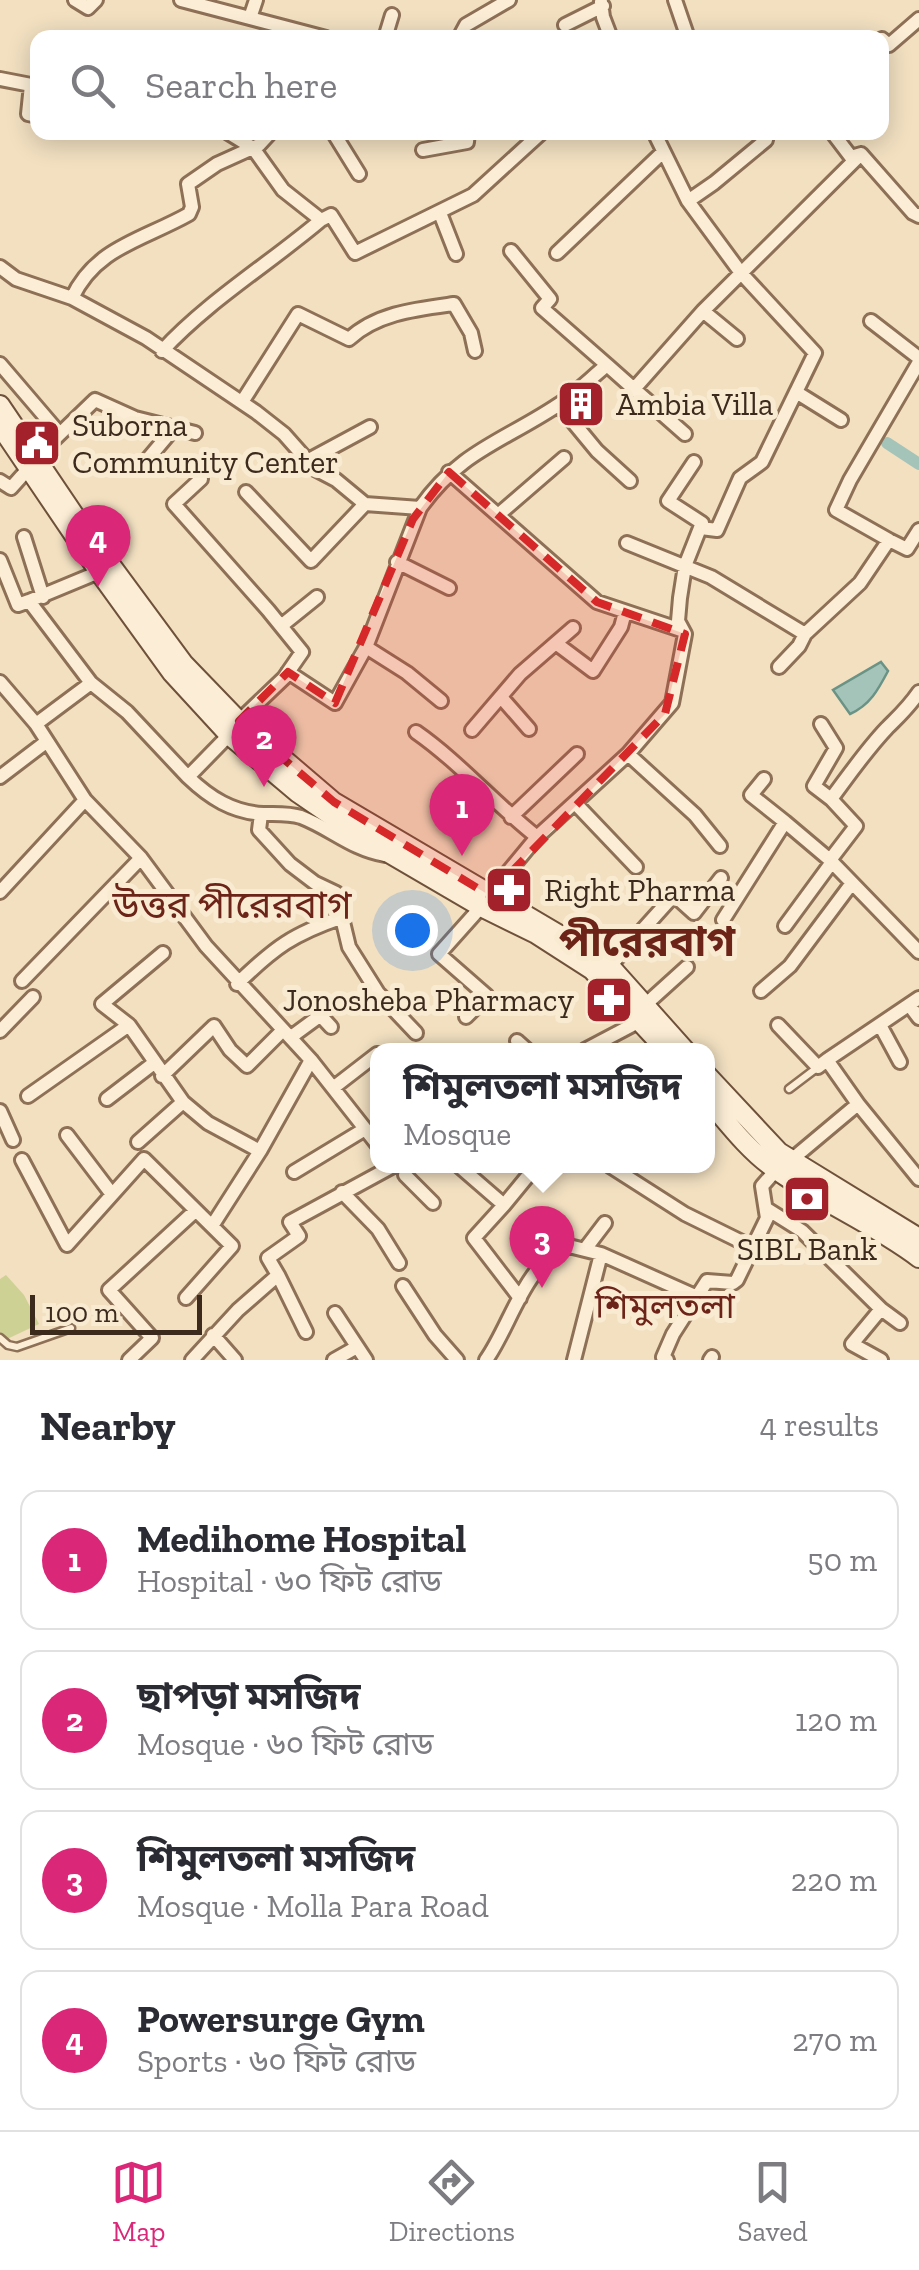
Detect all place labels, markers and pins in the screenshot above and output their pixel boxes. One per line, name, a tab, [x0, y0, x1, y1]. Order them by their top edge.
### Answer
building icon: Ambia Villa	[555, 378, 607, 430]
place label: Ambia Villa	[616, 385, 774, 423]
place label: Suborna Community Center	[72, 406, 339, 481]
public building icon: Suborna Community Center	[11, 417, 63, 469]
pin: 4	[66, 504, 130, 587]
pin: 2	[232, 704, 296, 787]
pin: 1	[430, 774, 494, 856]
pharmacy icon: Right Pharma	[483, 864, 535, 916]
place label: Right Pharma	[544, 871, 736, 909]
pharmacy icon: Jonosheba Pharmacy	[583, 974, 635, 1026]
place label: Jonosheba Pharmacy	[283, 981, 575, 1019]
bank icon: SIBL Bank	[781, 1173, 833, 1225]
pin: 3	[510, 1206, 574, 1288]
place label: SIBL Bank	[737, 1230, 878, 1268]

